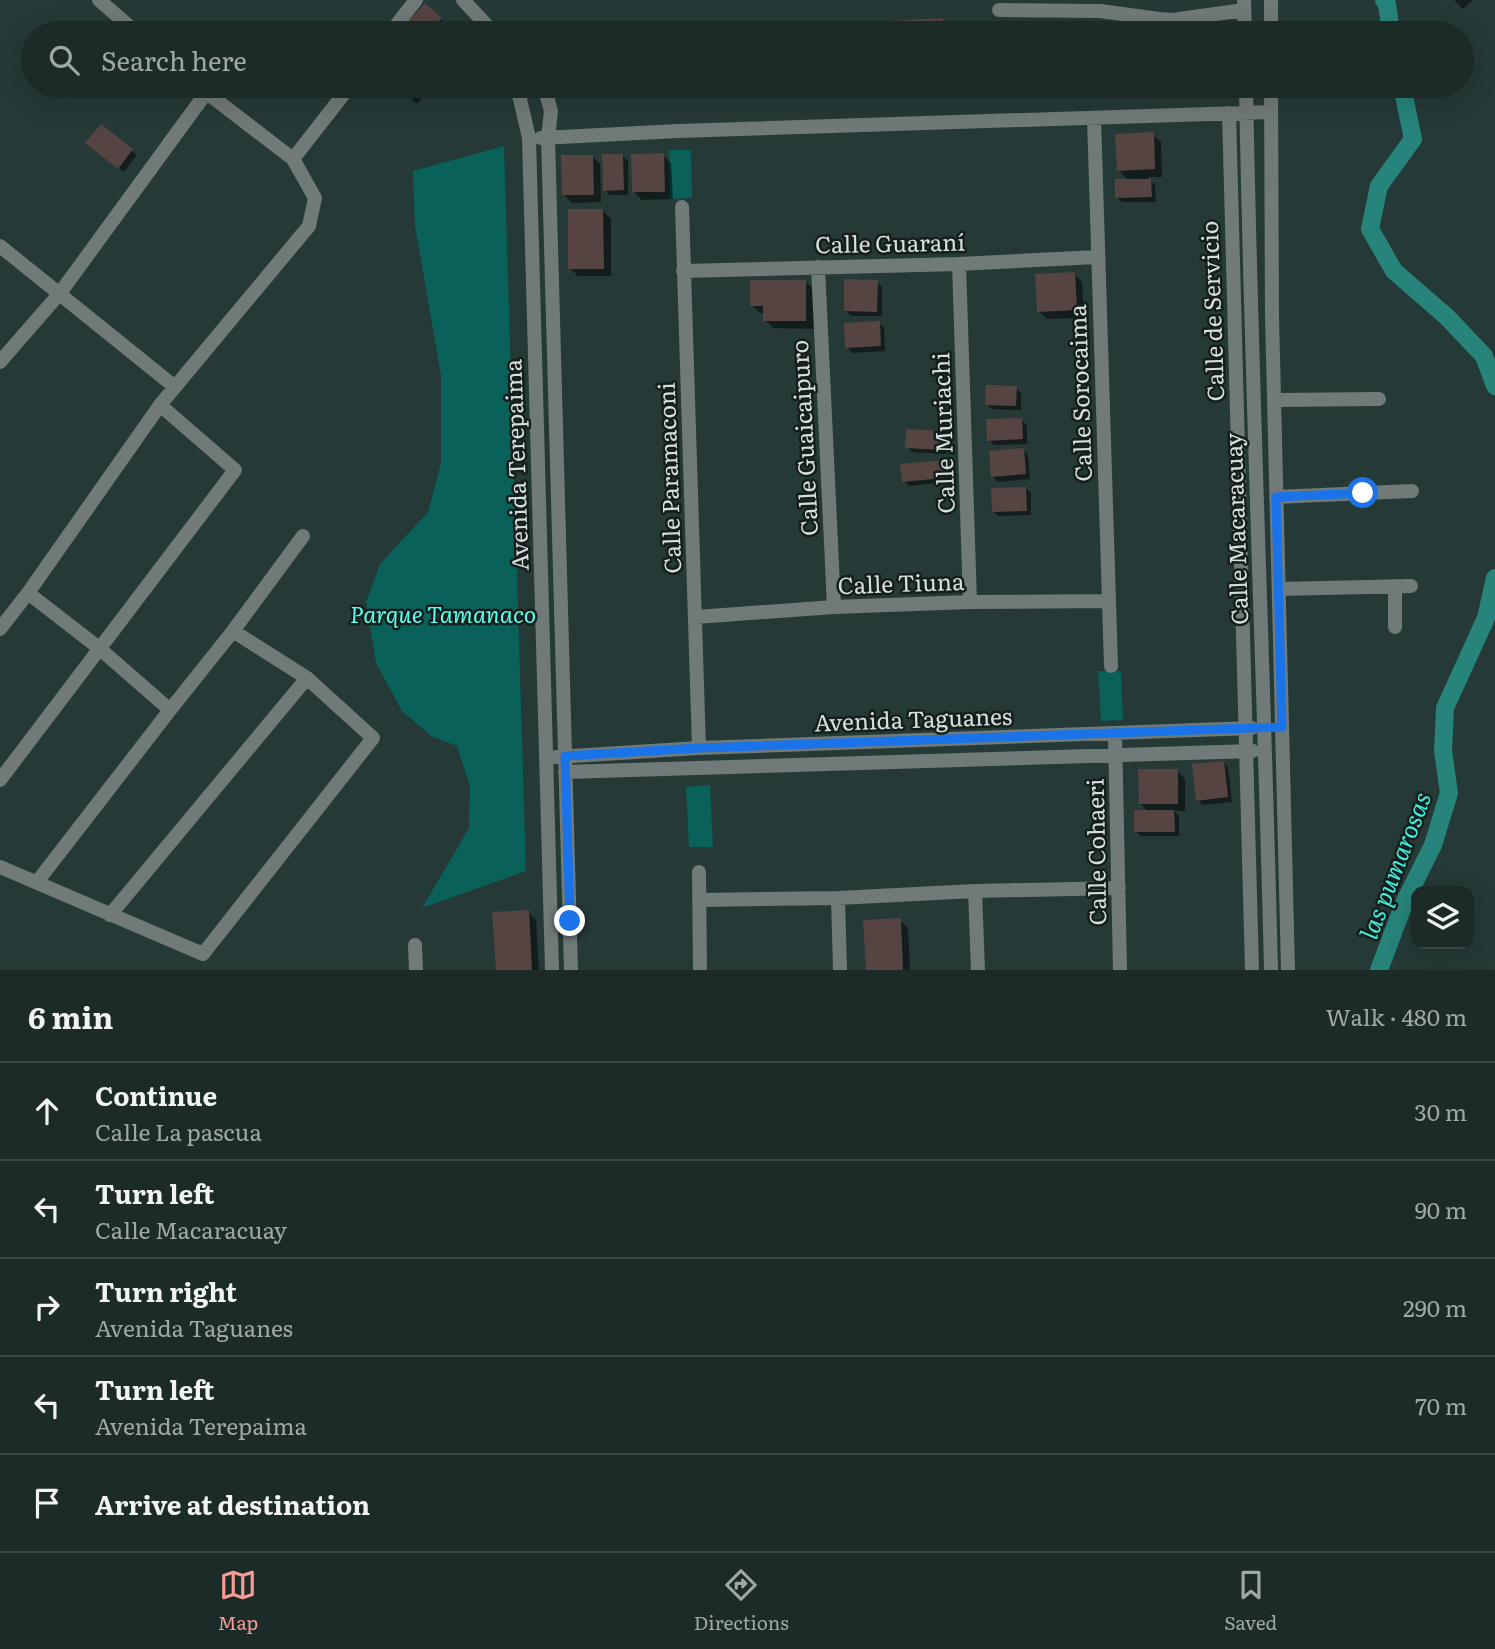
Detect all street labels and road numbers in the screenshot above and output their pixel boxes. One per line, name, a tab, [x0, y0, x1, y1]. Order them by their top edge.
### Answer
street label: Calle de Servicio	[1191, 220, 1231, 402]
street label: Calle Guaraní	[815, 224, 966, 260]
street label: Calle Sorocaima	[1059, 303, 1099, 482]
street label: Calle Guaicaipuro	[781, 339, 825, 537]
street label: Calle Muriachi	[922, 351, 962, 514]
street label: Avenida Terepaima	[494, 358, 536, 571]
street label: Calle Paramaconi	[648, 382, 688, 574]
street label: Calle Macaracuay	[1215, 432, 1255, 626]
street label: Calle Tiuna	[837, 563, 965, 601]
street label: Avenida Taguanes	[813, 698, 1013, 738]
street label: Calle Cohaeri	[1077, 778, 1113, 926]

